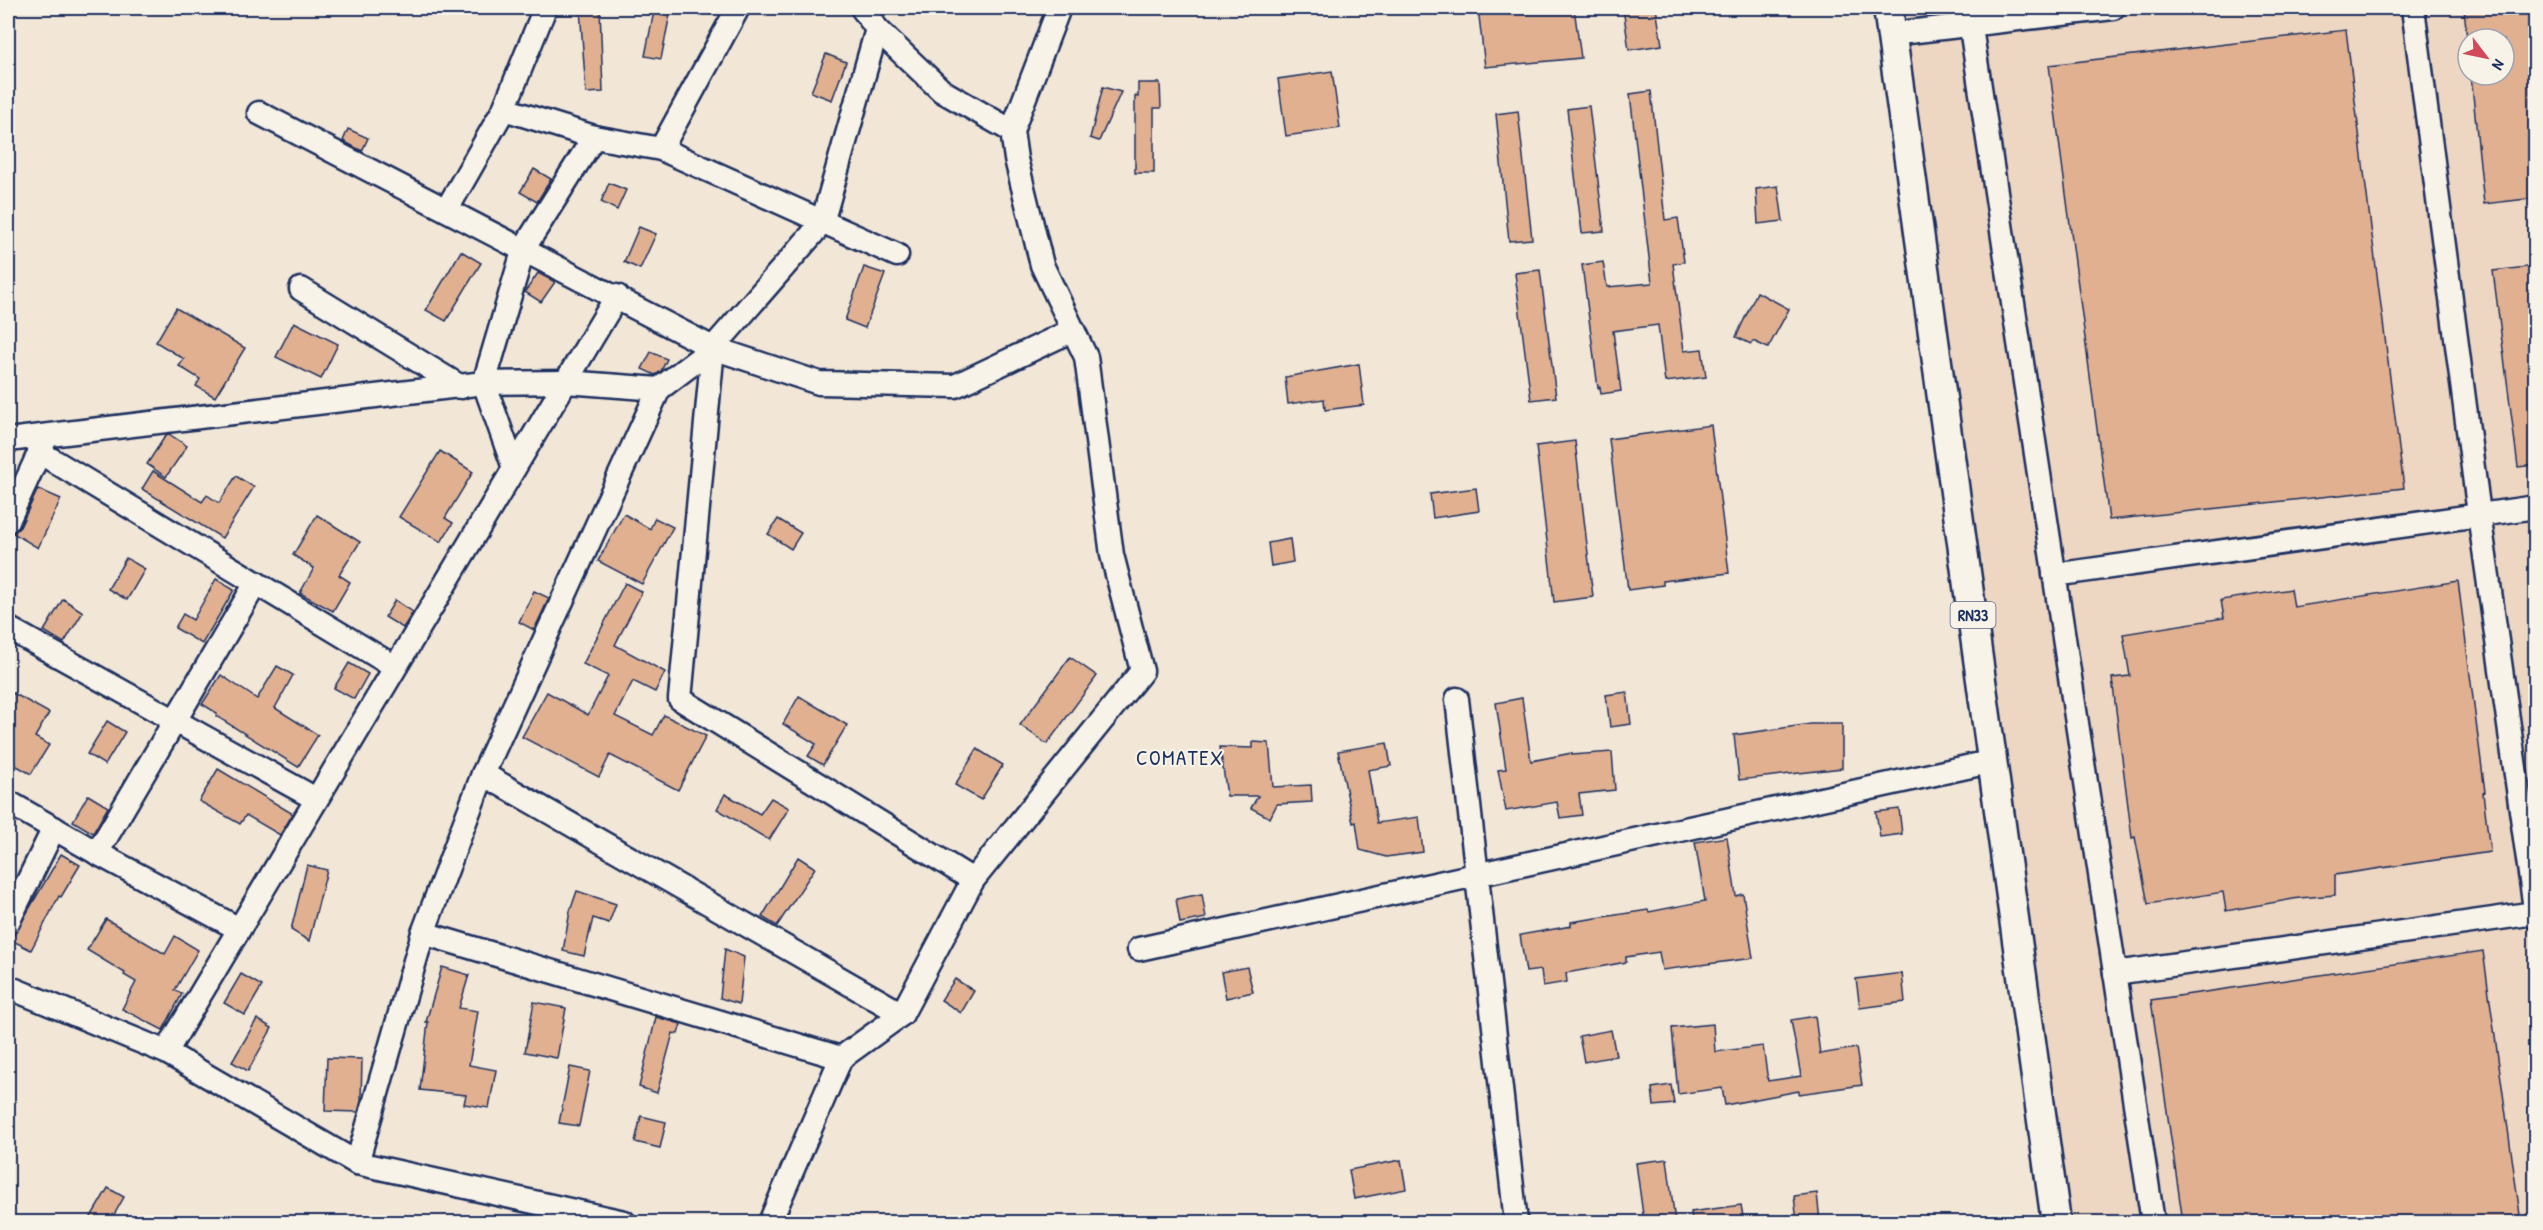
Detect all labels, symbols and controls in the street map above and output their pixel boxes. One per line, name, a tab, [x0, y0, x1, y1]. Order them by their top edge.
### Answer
north arrow	[2456, 27, 2516, 87]
text: N	[2487, 56, 2510, 75]
road number: RN33	[1950, 602, 1996, 628]
district label: COMATEX	[1136, 743, 1224, 772]

